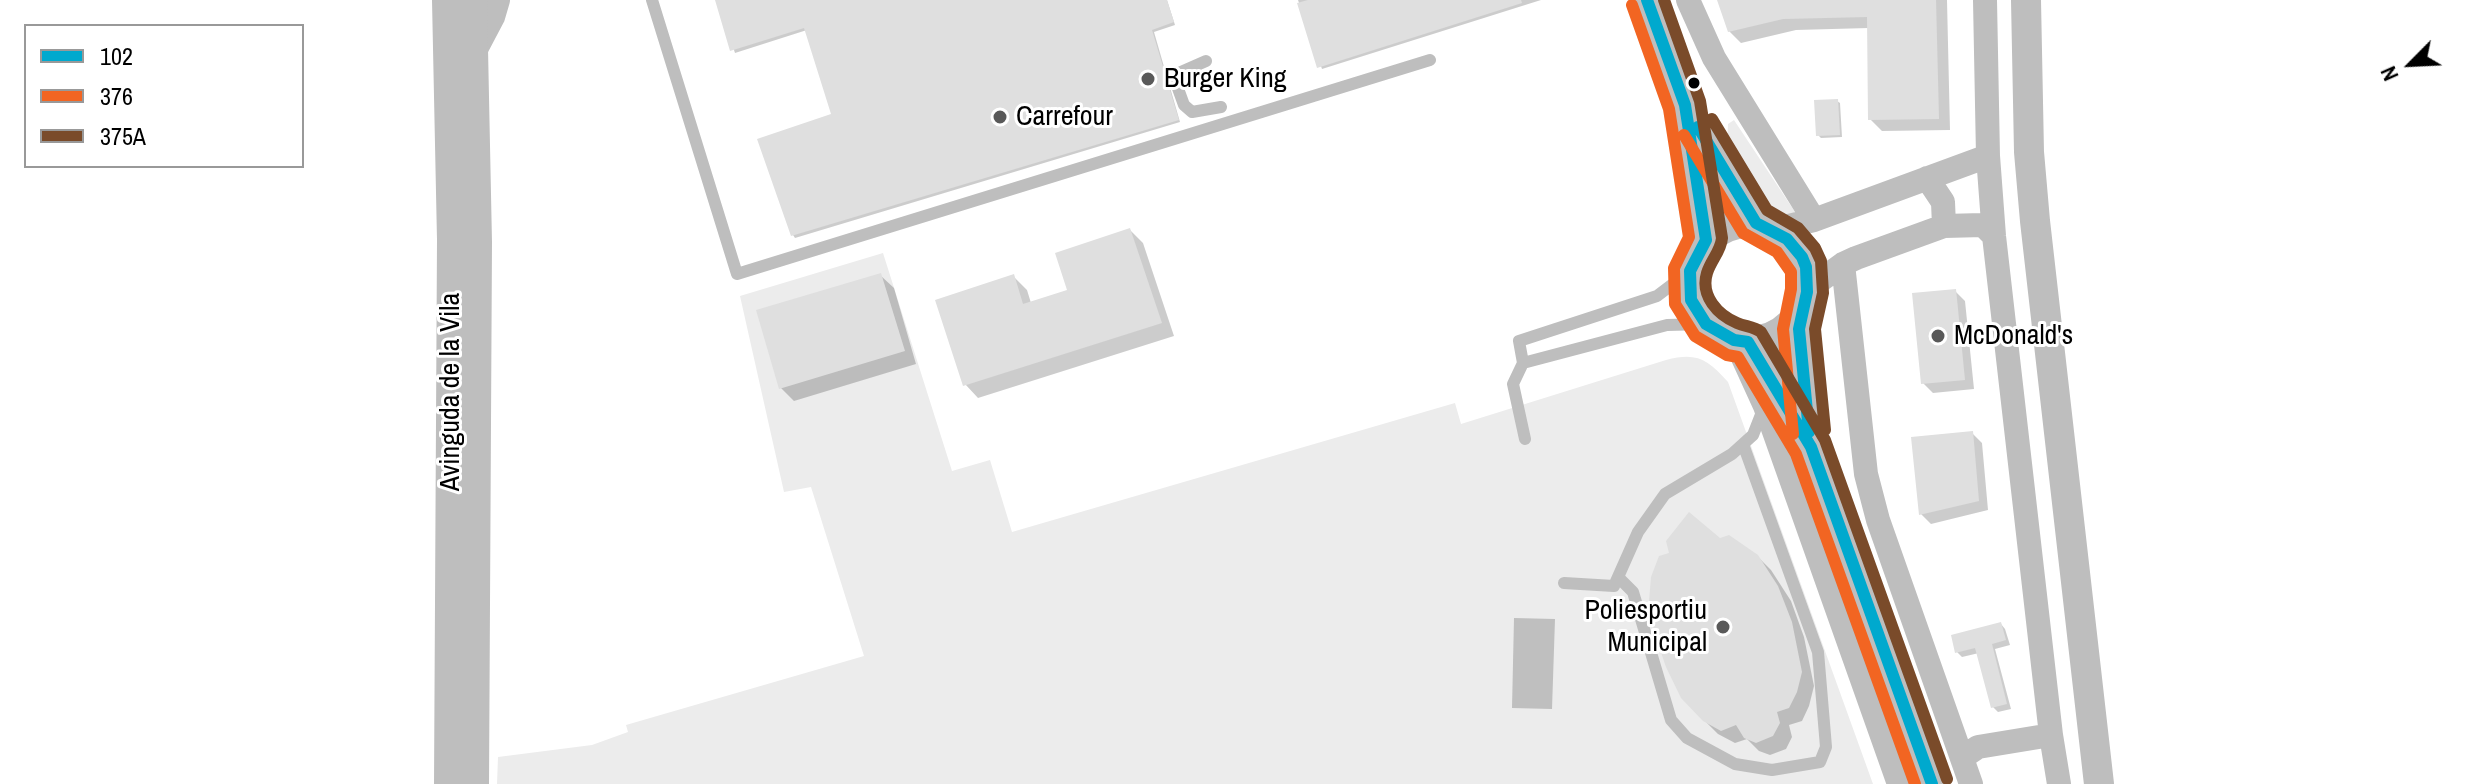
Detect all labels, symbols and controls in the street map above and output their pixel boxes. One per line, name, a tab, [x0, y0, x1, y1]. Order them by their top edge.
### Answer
legend	[24, 24, 304, 168]
north arrow	[2371, 24, 2451, 104]
text: 102	[100, 40, 133, 72]
place label: Burger King	[1164, 62, 1287, 96]
text: N	[2373, 62, 2405, 86]
marker: Burger King	[1139, 70, 1157, 88]
unlabelled marker	[1686, 75, 1702, 91]
text: 376	[100, 80, 133, 112]
place label: Carrefour	[1016, 100, 1113, 134]
marker: Carrefour	[991, 108, 1009, 126]
text: 375A	[100, 120, 146, 152]
street label: Avinguda de la Vila	[434, 293, 468, 491]
place label: McDonald's	[1954, 319, 2073, 353]
marker: McDonald's	[1929, 327, 1947, 345]
place label: Poliesportiu Municipal	[1584, 594, 1707, 660]
marker: Poliesportiu Municipal	[1714, 618, 1732, 636]

